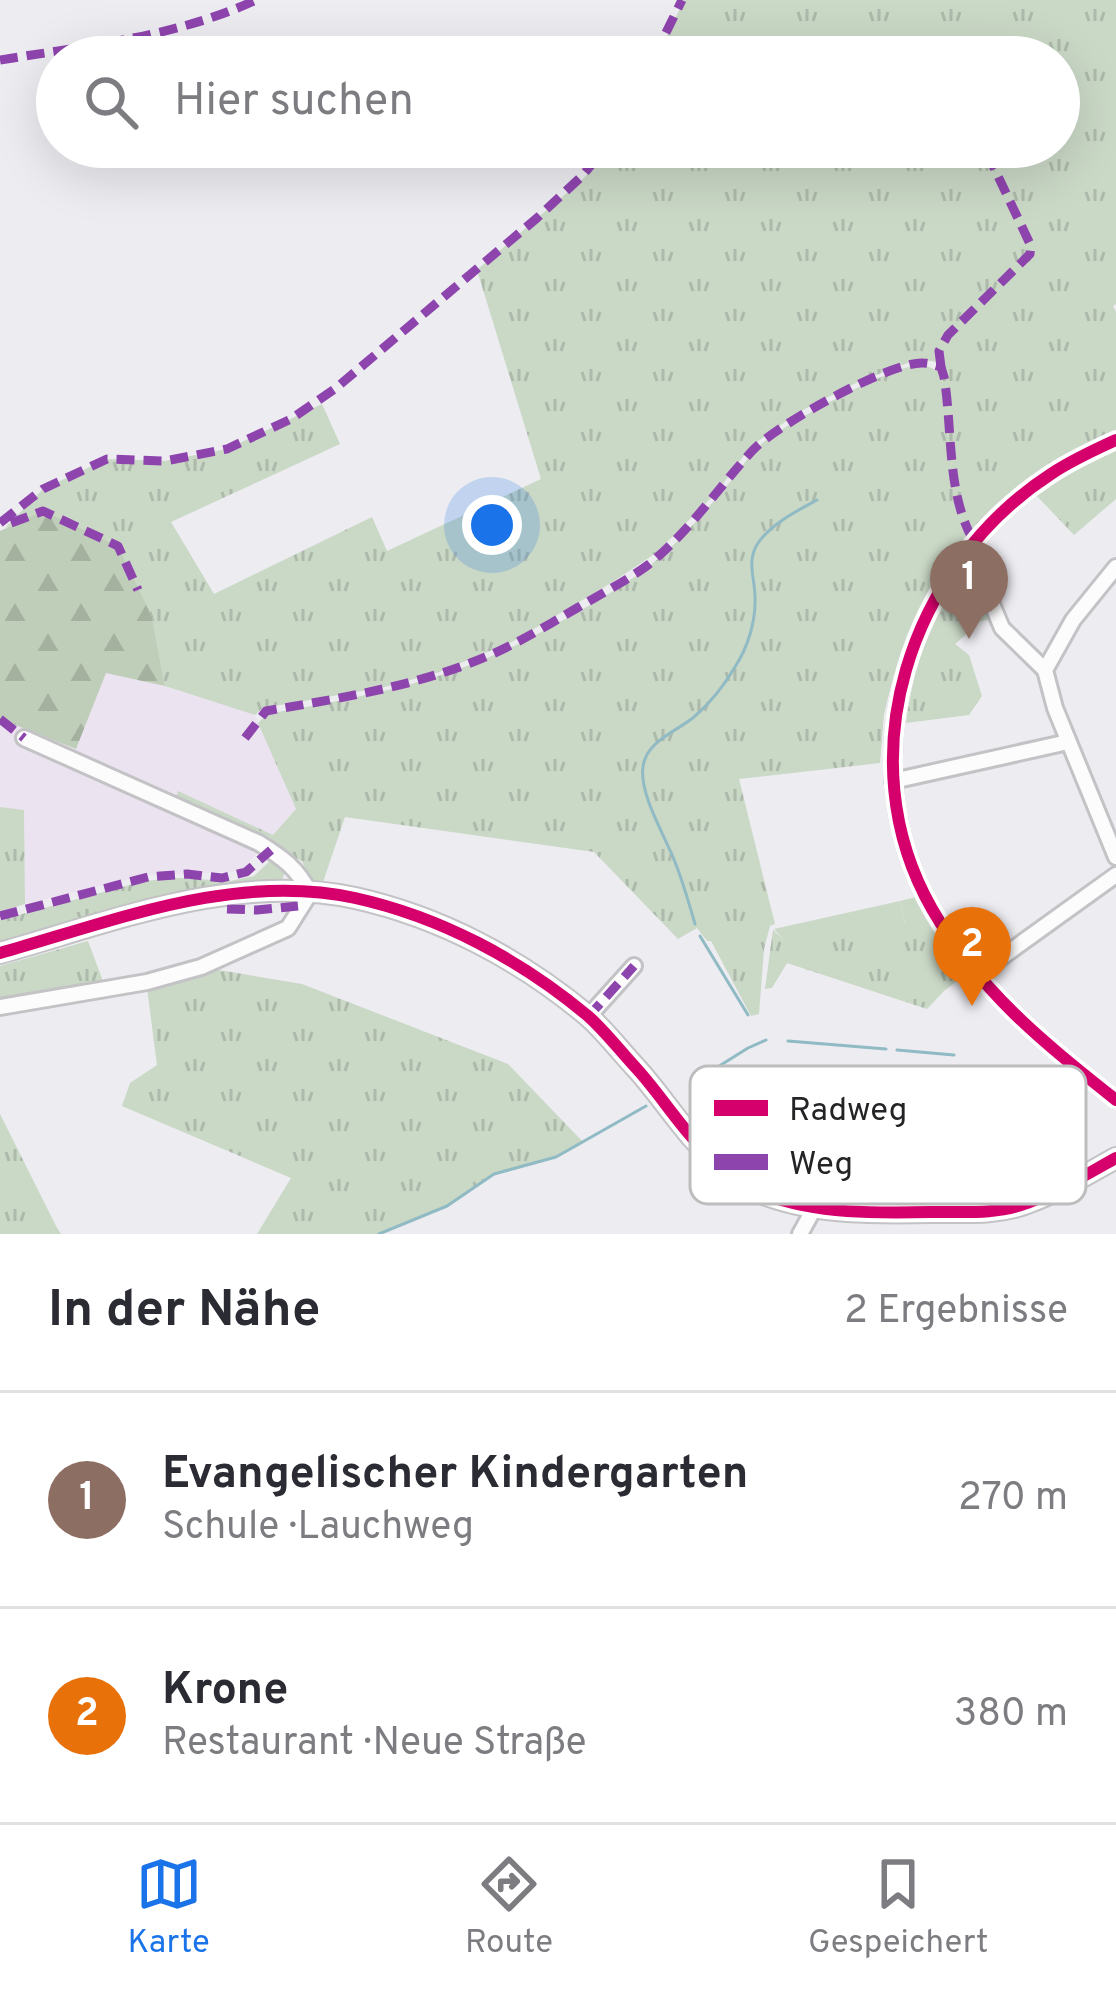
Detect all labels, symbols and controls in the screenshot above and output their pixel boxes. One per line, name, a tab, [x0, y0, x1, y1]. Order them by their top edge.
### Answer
search box	[36, 36, 1080, 168]
icon: search	[78, 69, 144, 135]
text: Hier suchen	[174, 74, 414, 131]
your location	[462, 495, 522, 555]
pin: 1	[930, 540, 1008, 639]
pin: 2	[933, 907, 1011, 1006]
legend	[690, 1066, 1086, 1204]
text: Radweg	[789, 1091, 907, 1133]
text: Weg	[789, 1145, 853, 1187]
text: In der Nähe	[48, 1280, 320, 1345]
text: 2 Ergebnisse	[844, 1288, 1068, 1337]
text: Evangelischer Kindergarten	[162, 1447, 748, 1504]
text: 1	[79, 1475, 95, 1524]
text: 270 m	[958, 1475, 1068, 1524]
text: Schule · Lauchweg	[162, 1504, 474, 1553]
text: Krone	[162, 1663, 288, 1720]
text: 2	[75, 1691, 99, 1740]
text: 380 m	[954, 1691, 1068, 1740]
text: Restaurant · Neue Straße	[162, 1720, 587, 1769]
tab: Karte	[128, 1851, 210, 1965]
tab: Route	[465, 1851, 553, 1965]
tab: Gespeichert	[808, 1851, 988, 1965]

